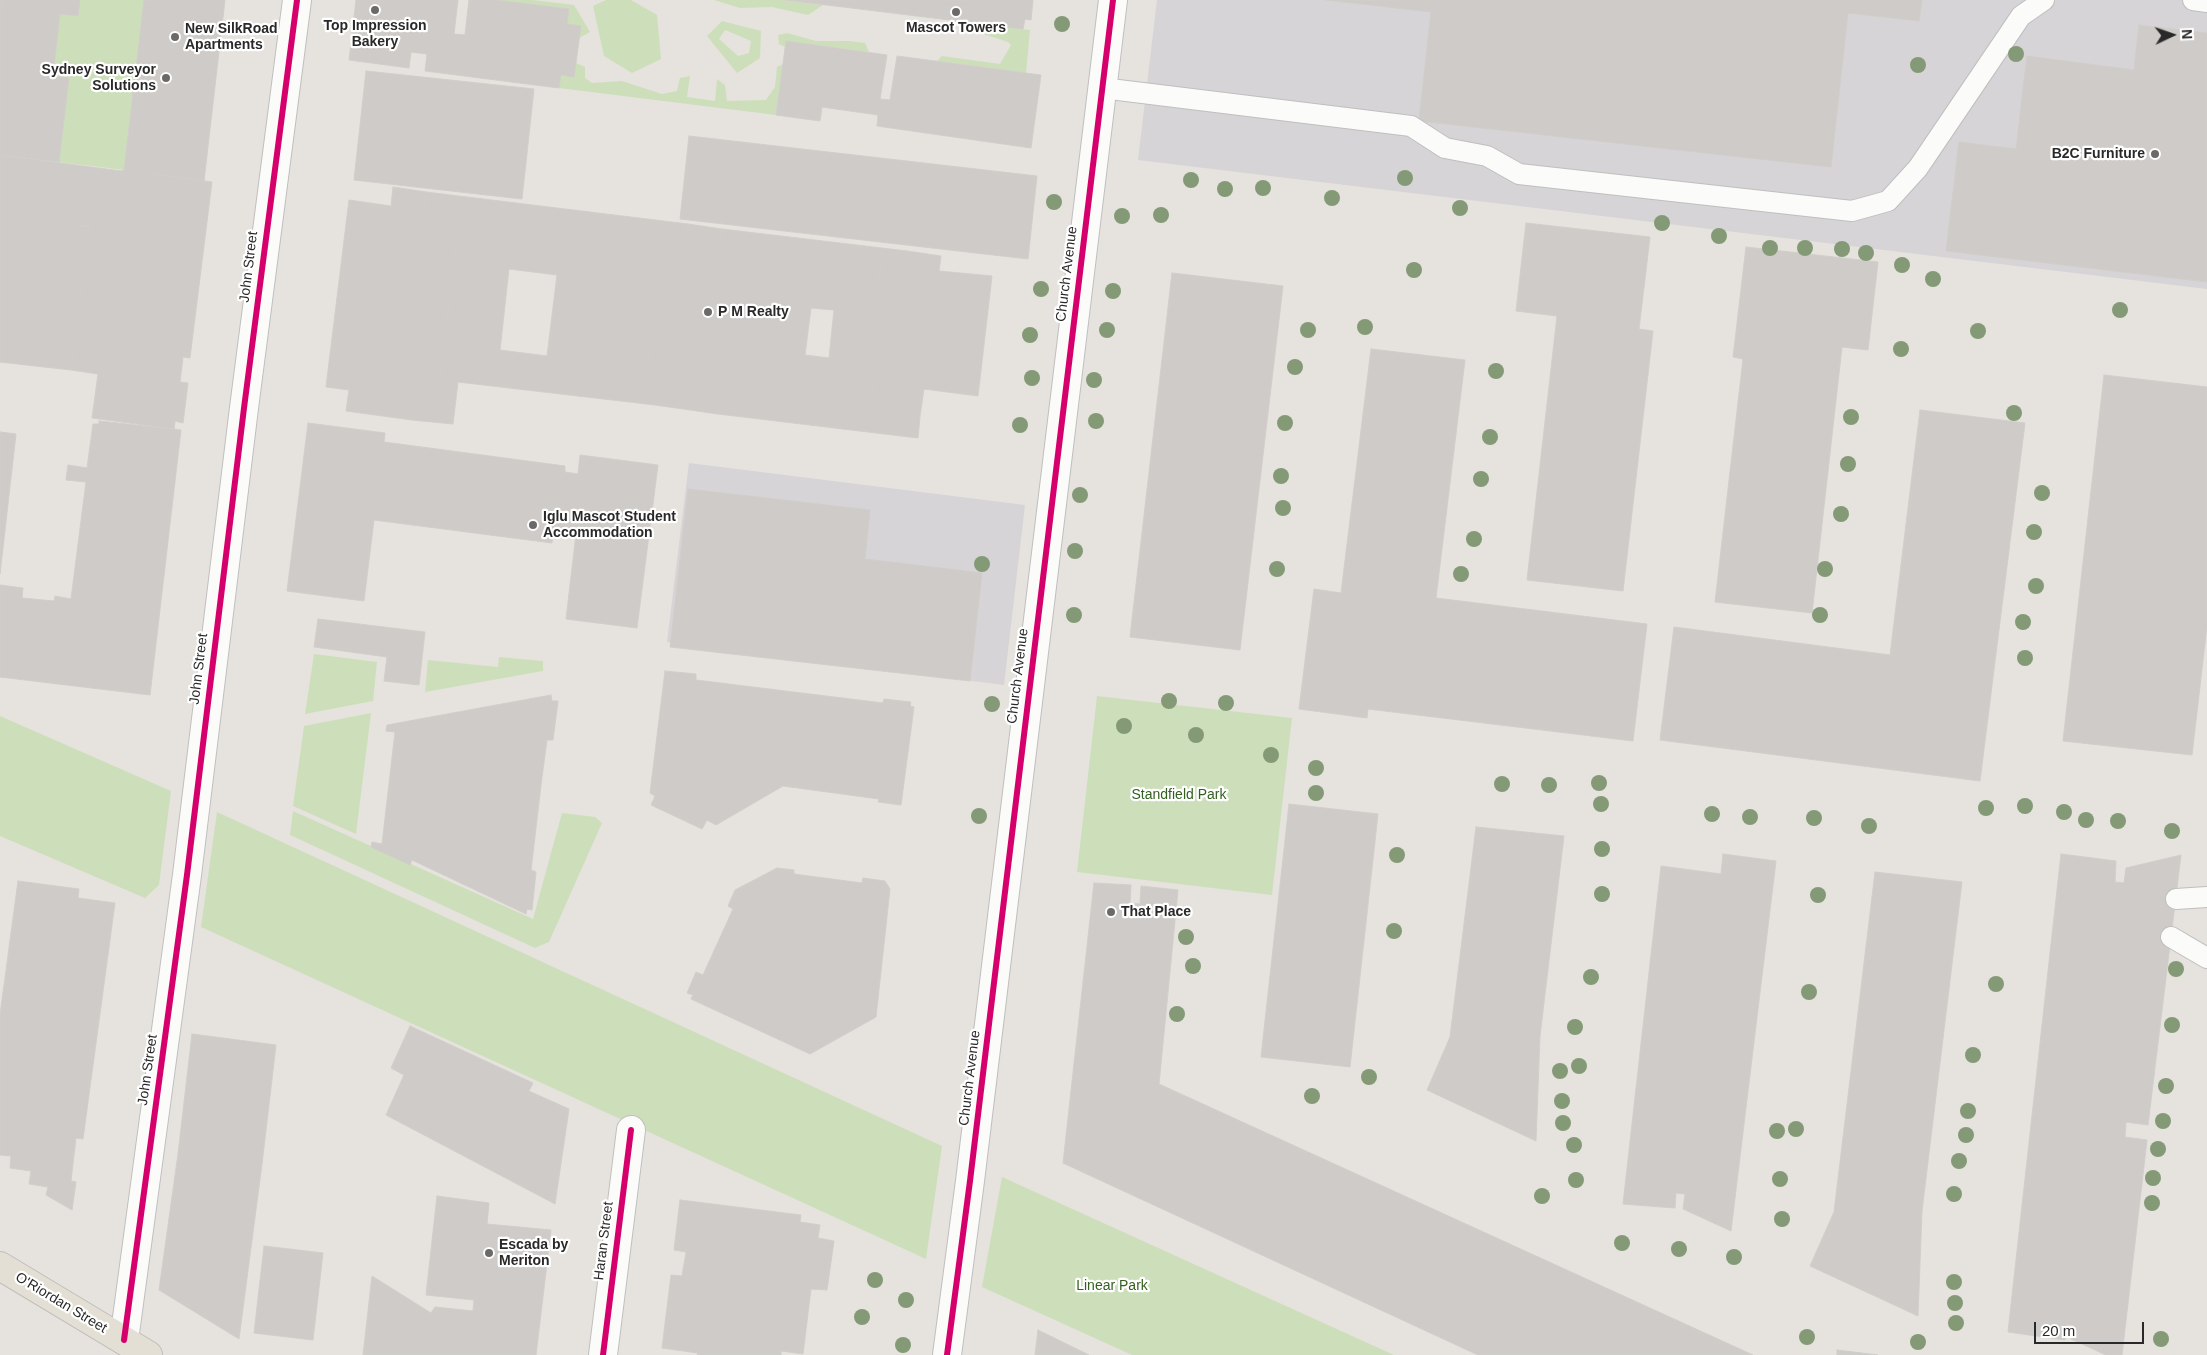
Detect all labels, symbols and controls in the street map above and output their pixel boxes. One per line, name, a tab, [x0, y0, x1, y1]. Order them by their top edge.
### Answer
marker: Top Impression Bakery	[369, 4, 381, 16]
marker: Mascot Towers	[950, 6, 962, 18]
north arrow	[2147, 10, 2197, 60]
place label: Top Impression Bakery	[323, 18, 427, 50]
place label: Mascot Towers	[906, 20, 1006, 36]
place label: New SilkRoad Apartments	[185, 21, 278, 54]
text: N	[2179, 29, 2195, 40]
marker: New SilkRoad Apartments	[169, 31, 181, 43]
place label: Sydney Surveyor Solutions	[42, 62, 156, 94]
marker: Sydney Surveyor Solutions	[160, 72, 172, 84]
place label: B2C Furniture	[2052, 146, 2145, 162]
marker: B2C Furniture	[2149, 148, 2161, 160]
street label: Church Avenue	[1053, 225, 1081, 323]
street label: John Street	[236, 230, 262, 304]
place label: P M Realty	[718, 304, 789, 320]
marker: P M Realty	[702, 306, 714, 318]
place label: Iglu Mascot Student Accommodation	[543, 509, 676, 542]
marker: Iglu Mascot Student Accommodation	[527, 519, 539, 531]
street label: Church Avenue	[1004, 627, 1032, 725]
street label: John Street	[186, 632, 212, 706]
park label: Standfield Park	[1132, 787, 1226, 803]
place label: That Place	[1121, 904, 1191, 920]
marker: That Place	[1105, 906, 1117, 918]
street label: Church Avenue	[956, 1029, 984, 1127]
street label: John Street	[135, 1033, 161, 1107]
street label: Haran Street	[591, 1201, 617, 1281]
place label: Escada by Meriton	[499, 1237, 568, 1270]
marker: Escada by Meriton	[483, 1247, 495, 1259]
street label: O'Riordan Street	[12, 1269, 110, 1337]
park label: Linear Park	[1076, 1278, 1148, 1294]
scale bar	[2037, 1312, 2147, 1344]
text: 20 m	[2042, 1322, 2075, 1339]

